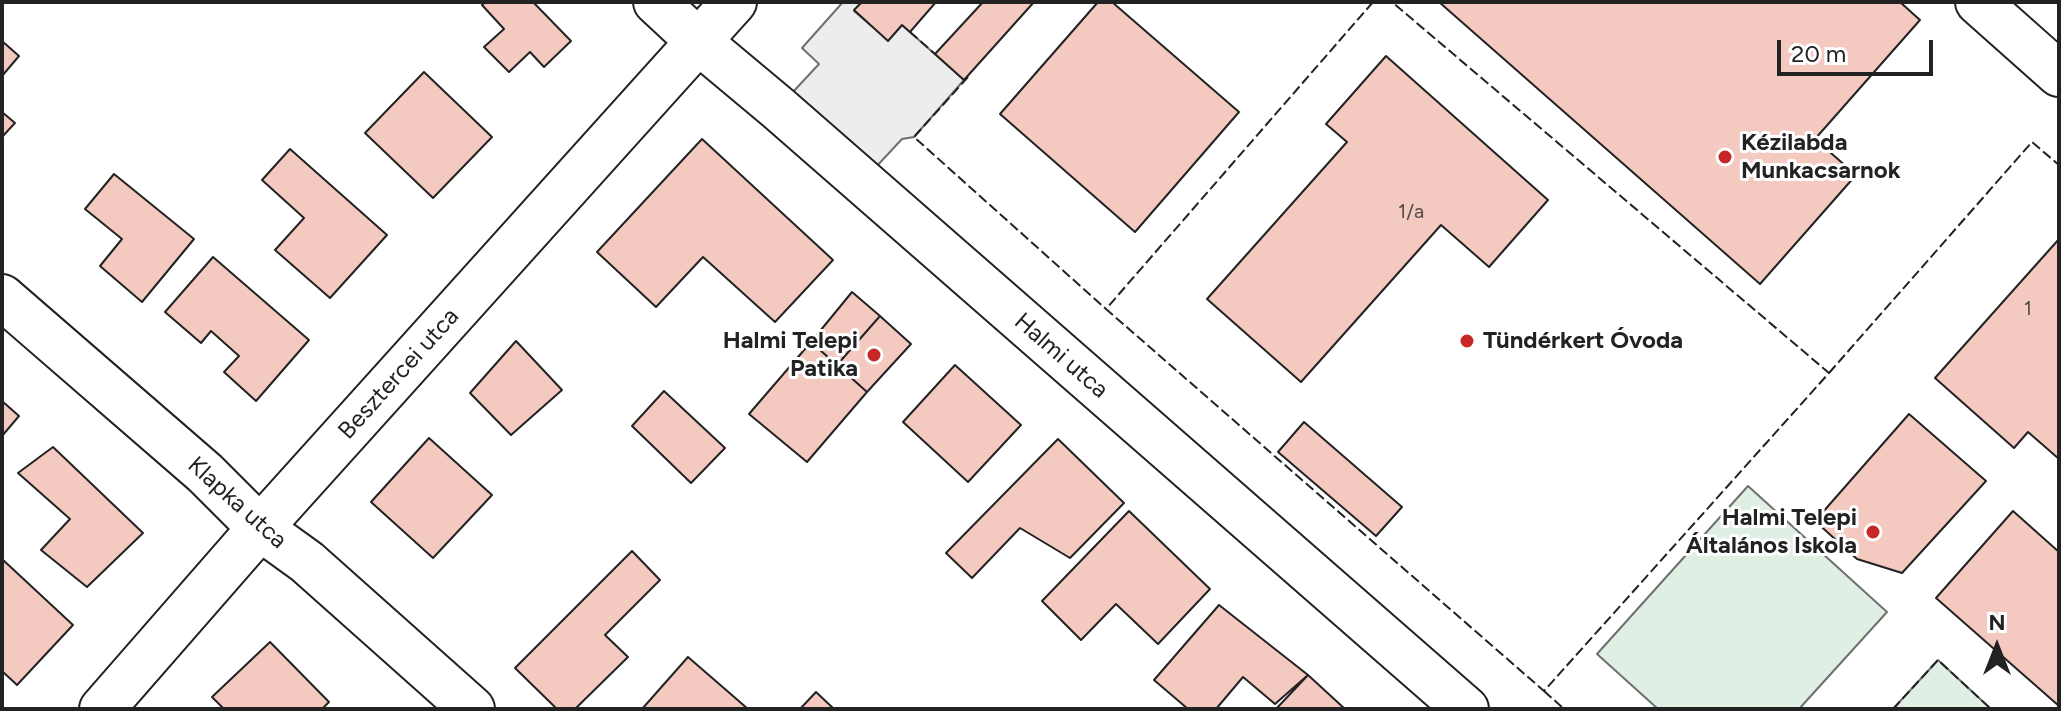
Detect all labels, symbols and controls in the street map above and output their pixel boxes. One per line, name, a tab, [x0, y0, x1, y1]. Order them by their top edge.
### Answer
scale bar	[1781, 24, 1937, 74]
text: 20 m	[1791, 39, 1846, 68]
place label: Kézilabda Munkacsarnok	[1741, 129, 1901, 185]
marker: Kézilabda Munkacsarnok	[1716, 148, 1734, 166]
house number: 1/a	[1398, 200, 1424, 224]
house number: 1	[2024, 297, 2032, 321]
street label: Besztercei utca	[333, 303, 465, 445]
street label: Halmi utca	[1008, 307, 1114, 405]
place label: Halmi Telepi Patika	[723, 327, 858, 383]
place label: Tündérkert Óvoda	[1483, 327, 1683, 355]
marker: Tündérkert Óvoda	[1458, 332, 1476, 350]
marker: Halmi Telepi Patika	[865, 346, 883, 364]
street label: Klapka utca	[181, 451, 293, 555]
place label: Halmi Telepi Általános Iskola	[1686, 504, 1857, 560]
marker: Halmi Telepi Általános Iskola	[1864, 523, 1882, 541]
north arrow	[1957, 607, 2037, 687]
text: N	[1988, 609, 2006, 636]

